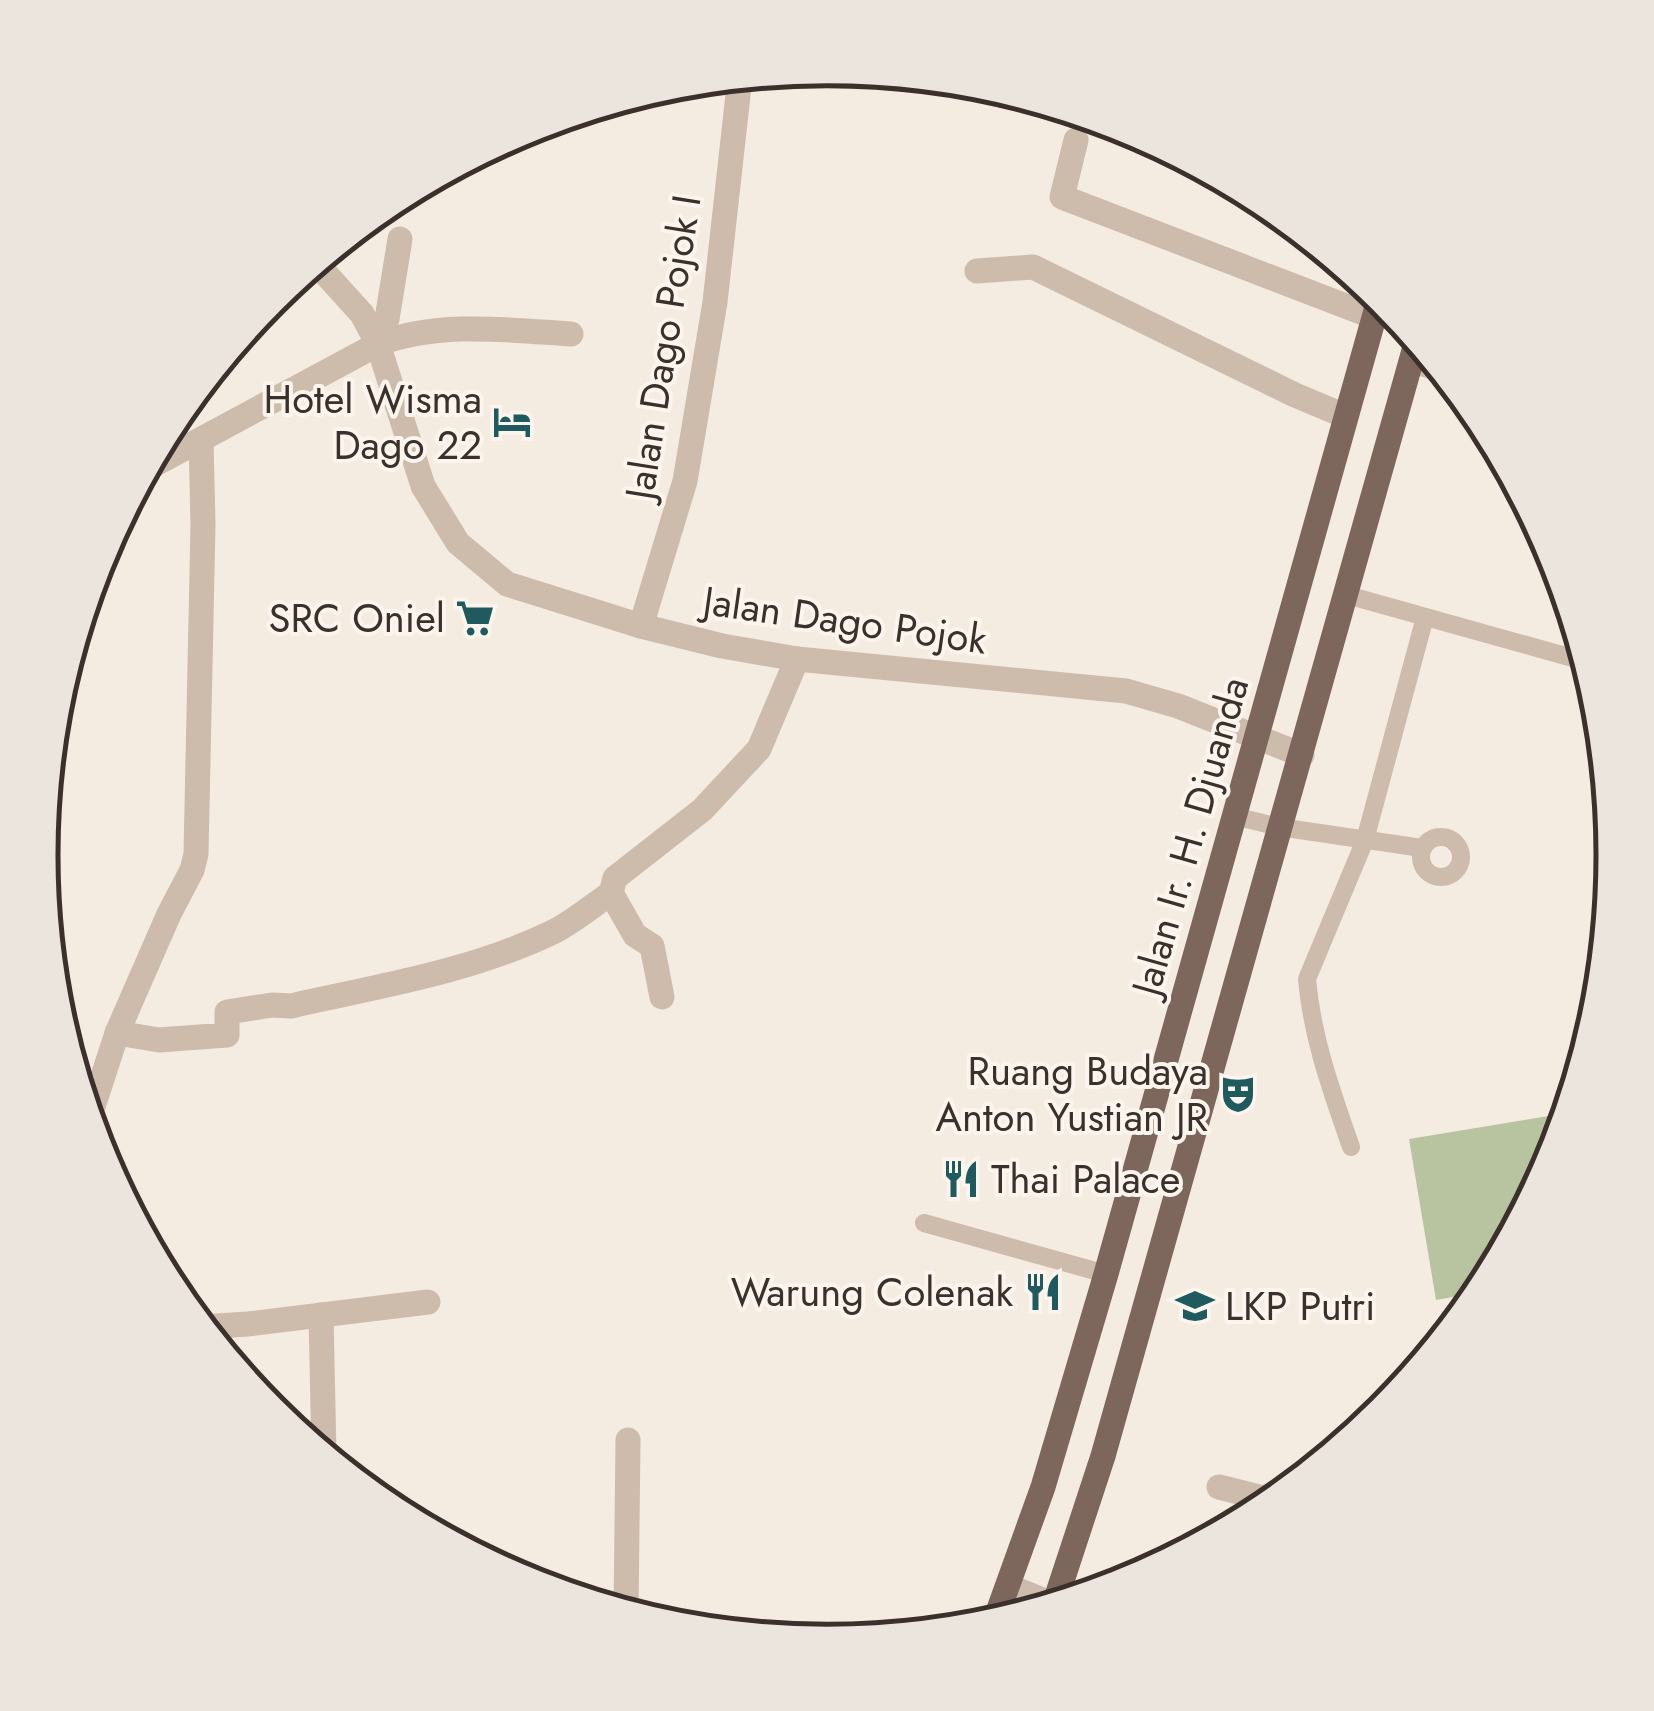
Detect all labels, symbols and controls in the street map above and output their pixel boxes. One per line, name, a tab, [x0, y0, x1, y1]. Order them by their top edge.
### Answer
street label: Jalan Dago Pojok I	[610, 191, 716, 508]
place label: Hotel Wisma Dago 22	[264, 370, 482, 474]
hotel icon: Hotel Wisma Dago 22	[491, 401, 533, 443]
street label: Jalan Dago Pojok	[695, 571, 991, 669]
place label: SRC Oniel	[268, 589, 445, 647]
supermarket icon: SRC Oniel	[454, 597, 496, 639]
street label: Jalan Ir. H. Djuanda	[1115, 670, 1263, 1007]
place label: Ruang Budaya Anton Yustian JR	[936, 1042, 1208, 1146]
theatre icon: Ruang Budaya Anton Yustian JR	[1217, 1073, 1259, 1115]
place label: Thai Palace	[991, 1150, 1180, 1208]
restaurant icon: Thai Palace	[940, 1158, 982, 1200]
place label: Warung Colenak	[731, 1263, 1013, 1321]
restaurant icon: Warung Colenak	[1022, 1271, 1064, 1313]
place label: LKP Putri	[1225, 1277, 1375, 1335]
school or university icon: LKP Putri	[1174, 1285, 1216, 1327]

